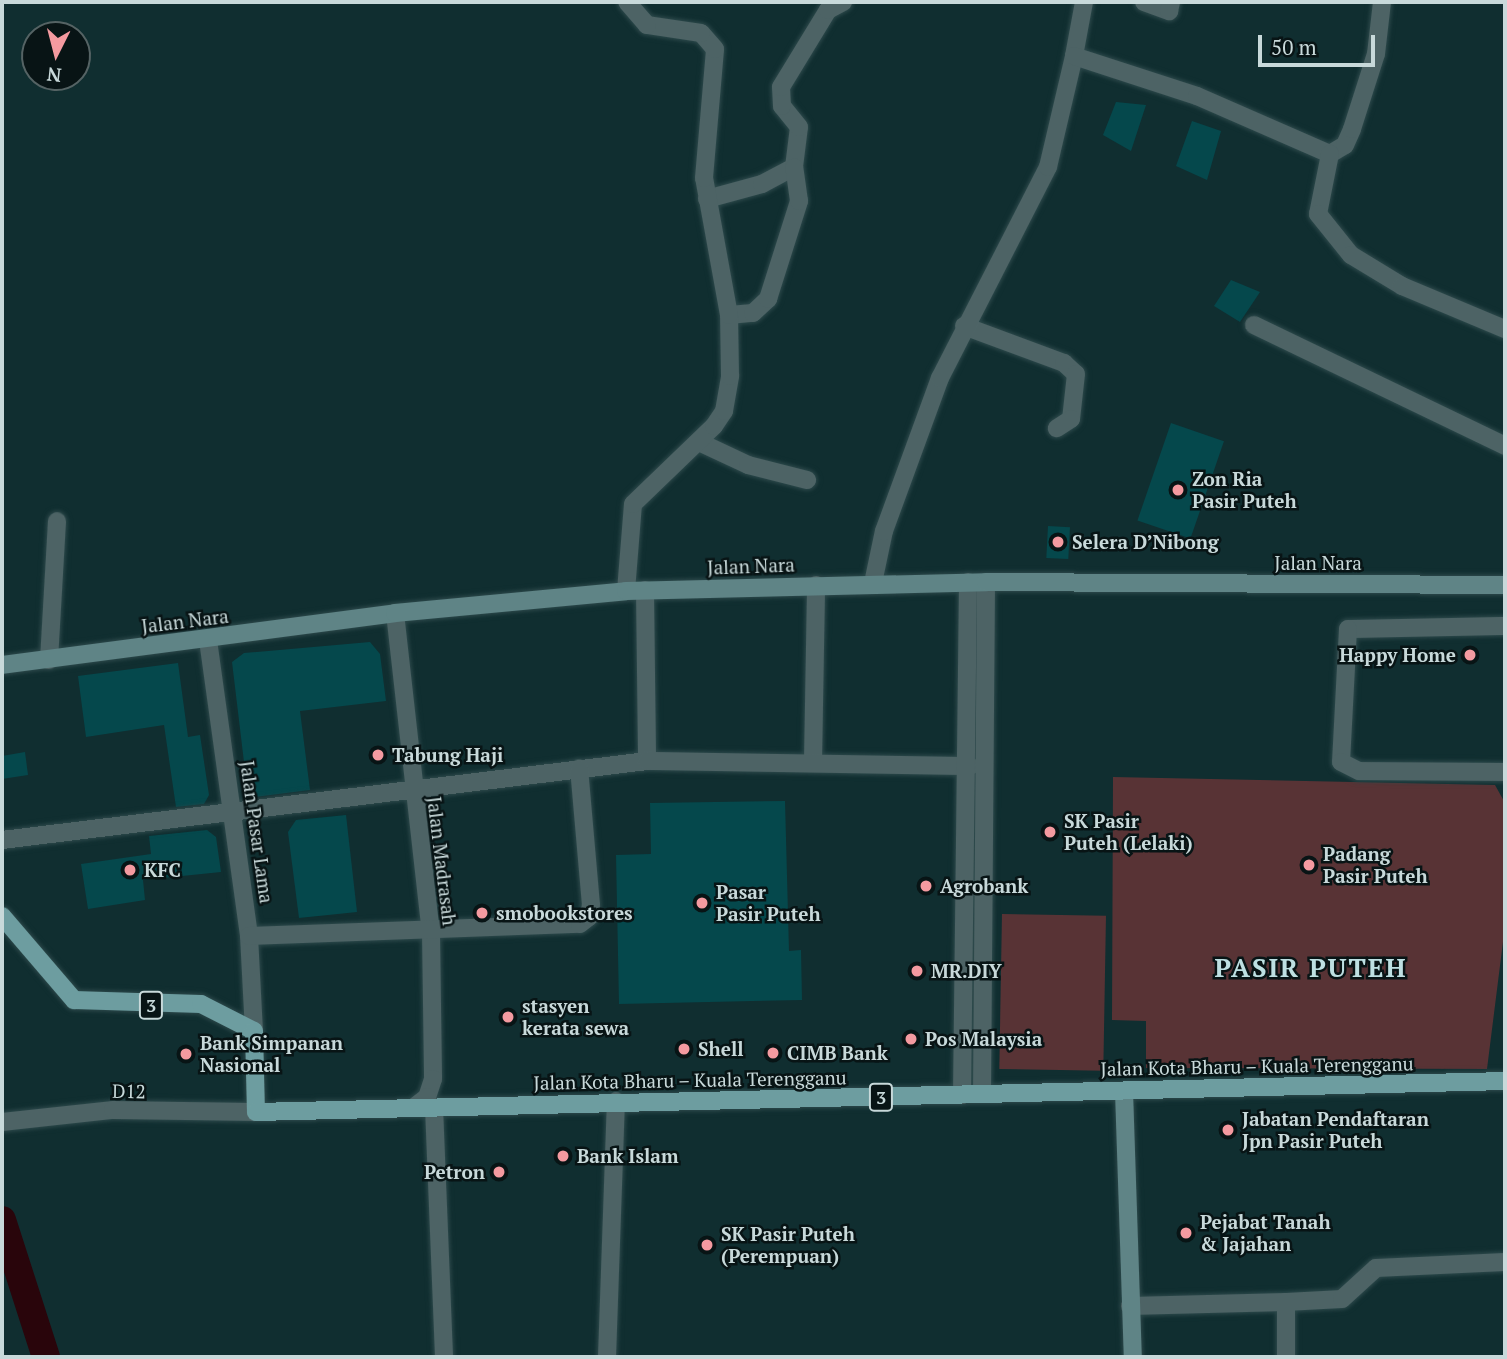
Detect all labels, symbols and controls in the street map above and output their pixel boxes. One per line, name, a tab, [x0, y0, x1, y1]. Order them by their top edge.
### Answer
north arrow	[21, 21, 91, 91]
scale bar	[1262, 21, 1379, 65]
text: 50 m	[1271, 33, 1317, 61]
text: N	[45, 62, 62, 89]
place label: Zon Ria Pasir Puteh	[1192, 468, 1297, 512]
marker: Zon Ria Pasir Puteh	[1170, 482, 1186, 498]
place label: Selera D’Nibong	[1072, 531, 1219, 553]
marker: Selera D’Nibong	[1050, 534, 1066, 550]
street label: Jalan Nara	[1274, 552, 1362, 574]
street label: Jalan Nara	[707, 553, 795, 579]
street label: Jalan Nara	[140, 604, 230, 638]
place label: Happy Home	[1339, 644, 1456, 666]
marker: Happy Home	[1462, 647, 1478, 663]
place label: Tabung Haji	[392, 744, 503, 766]
marker: Tabung Haji	[370, 747, 386, 763]
street label: Jalan Pasar Lama	[236, 759, 278, 905]
street label: Jalan Madrasah	[423, 795, 461, 927]
place label: SK Pasir Puteh (Lelaki)	[1064, 810, 1193, 854]
marker: SK Pasir Puteh (Lelaki)	[1042, 824, 1058, 840]
place label: Padang Pasir Puteh	[1323, 843, 1428, 887]
marker: Padang Pasir Puteh	[1301, 857, 1317, 873]
place label: KFC	[144, 859, 181, 881]
marker: KFC	[122, 862, 138, 878]
place label: Agrobank	[940, 875, 1028, 897]
marker: Agrobank	[918, 878, 934, 894]
place label: Pasar Pasir Puteh	[716, 881, 821, 925]
marker: Pasar Pasir Puteh	[694, 895, 710, 911]
place label: smobookstores	[496, 902, 633, 924]
marker: smobookstores	[474, 905, 490, 921]
district label: PASIR PUTEH	[1216, 952, 1406, 984]
place label: MR.DIY	[931, 960, 1002, 982]
marker: MR.DIY	[909, 963, 925, 979]
road number: 3	[139, 990, 163, 1020]
place label: stasyen kerata sewa	[522, 995, 629, 1039]
marker: stasyen kerata sewa	[500, 1009, 516, 1025]
place label: Pos Malaysia	[925, 1028, 1042, 1050]
marker: Pos Malaysia	[903, 1031, 919, 1047]
place label: Bank Simpanan Nasional	[200, 1032, 343, 1076]
place label: Shell	[698, 1038, 744, 1060]
marker: Shell	[676, 1041, 692, 1057]
place label: CIMB Bank	[787, 1042, 888, 1064]
marker: CIMB Bank	[765, 1045, 781, 1061]
marker: Bank Simpanan Nasional	[178, 1046, 194, 1062]
street label: Jalan Kota Bharu – Kuala Terengganu	[1099, 1052, 1415, 1080]
street label: Jalan Kota Bharu – Kuala Terengganu	[532, 1066, 848, 1094]
street label: D12	[112, 1079, 146, 1103]
road number: 3	[869, 1082, 893, 1112]
place label: Jabatan Pendaftaran Jpn Pasir Puteh	[1242, 1108, 1429, 1152]
marker: Jabatan Pendaftaran Jpn Pasir Puteh	[1220, 1122, 1236, 1138]
place label: Bank Islam	[577, 1145, 678, 1167]
marker: Bank Islam	[555, 1148, 571, 1164]
place label: Petron	[424, 1161, 485, 1183]
marker: Petron	[491, 1164, 507, 1180]
place label: Pejabat Tanah & Jajahan	[1200, 1211, 1331, 1255]
place label: SK Pasir Puteh (Perempuan)	[721, 1223, 855, 1267]
marker: Pejabat Tanah & Jajahan	[1178, 1225, 1194, 1241]
marker: SK Pasir Puteh (Perempuan)	[699, 1237, 715, 1253]

